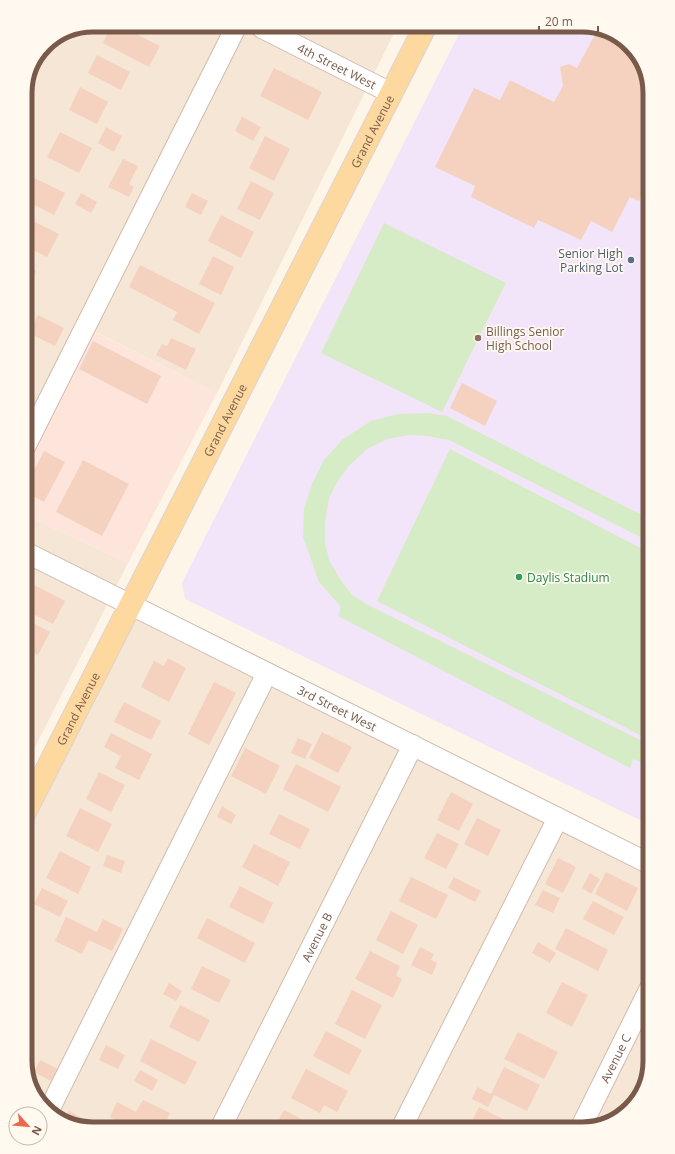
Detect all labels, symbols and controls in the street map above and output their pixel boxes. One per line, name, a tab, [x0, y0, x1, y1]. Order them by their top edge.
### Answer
scale bar	[539, 8, 598, 34]
text: 20 m	[545, 13, 573, 30]
street label: 4th Street West	[295, 39, 379, 93]
street label: Grand Avenue	[346, 92, 398, 171]
place label: Senior High Parking Lot	[558, 245, 623, 276]
marker: Senior High Parking Lot	[626, 255, 636, 265]
place label: Billings Senior High School	[486, 323, 565, 354]
marker: Billings Senior High School	[473, 333, 483, 343]
street label: Grand Avenue	[199, 380, 251, 459]
place label: Daylis Stadium	[527, 569, 610, 586]
marker: Daylis Stadium	[514, 572, 524, 582]
street label: Grand Avenue	[52, 669, 104, 748]
street label: 3rd Street West	[295, 681, 380, 735]
street label: Avenue B	[297, 909, 336, 964]
street label: Avenue C	[596, 1031, 635, 1086]
north arrow	[8, 1106, 48, 1146]
text: N	[29, 1123, 46, 1138]

